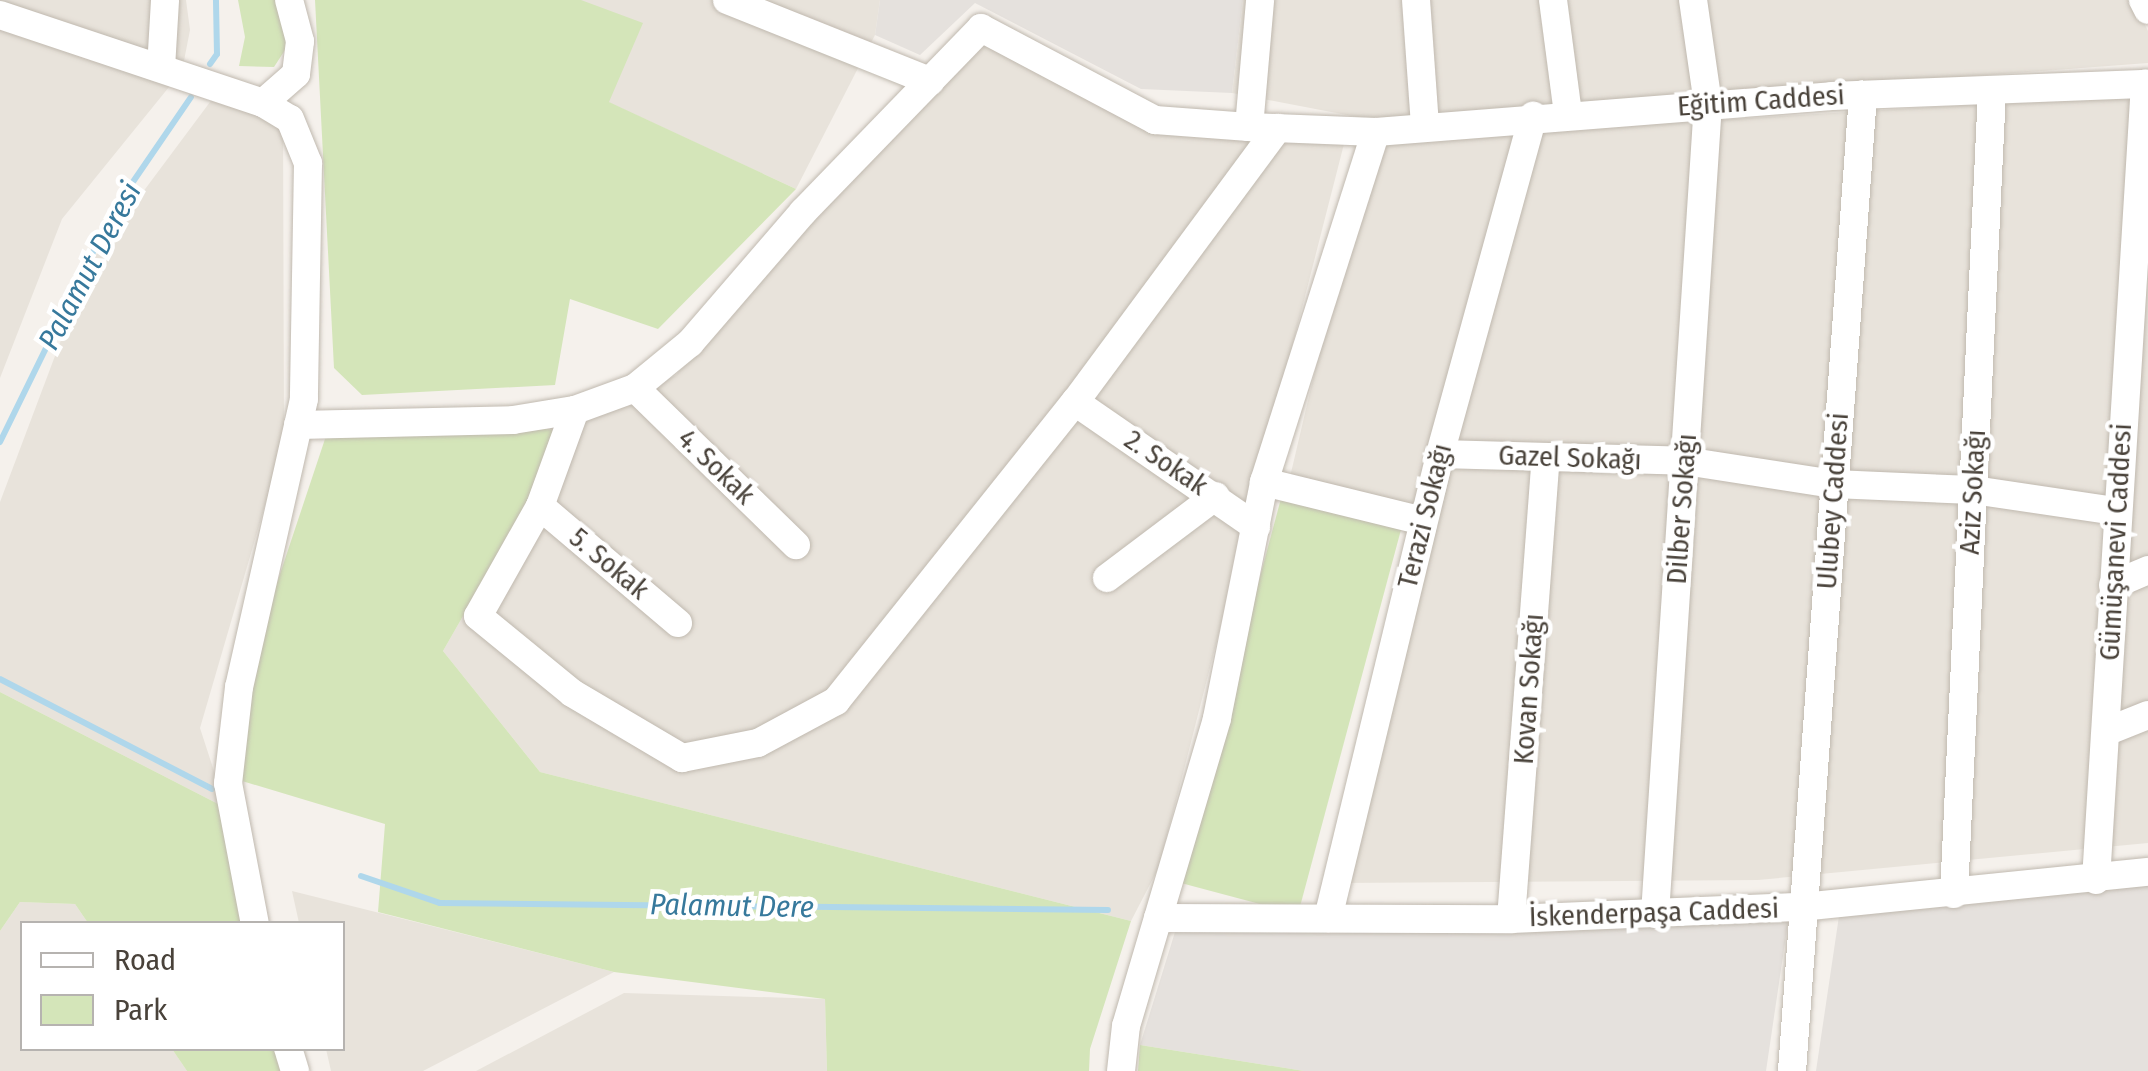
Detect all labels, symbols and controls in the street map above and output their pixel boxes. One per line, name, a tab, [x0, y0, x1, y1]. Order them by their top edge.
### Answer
street label: Eğitim Caddesi	[1676, 78, 1846, 124]
water label: Palamut Deresi	[31, 176, 149, 356]
street label: Ulubey Caddesi	[1810, 412, 1856, 590]
street label: 4. Sokak	[670, 422, 762, 512]
street label: 2. Sokak	[1118, 423, 1214, 503]
street label: Gümüşanevi Caddesi	[2093, 423, 2139, 661]
street label: Aziz Sokağı	[1953, 429, 1993, 555]
street label: Dilber Sokağı	[1660, 433, 1704, 585]
street label: Gazel Sokağı	[1498, 439, 1642, 477]
street label: Terazi Sokağı	[1391, 440, 1459, 592]
street label: 5. Sokak	[562, 521, 656, 607]
street label: Kovan Sokağı	[1507, 612, 1551, 766]
water label: Palamut Dere	[650, 887, 814, 925]
street label: İskenderpaşa Caddesi	[1528, 892, 1780, 934]
legend	[20, 921, 345, 1051]
text: Road	[114, 942, 176, 978]
text: Park	[114, 992, 167, 1028]

